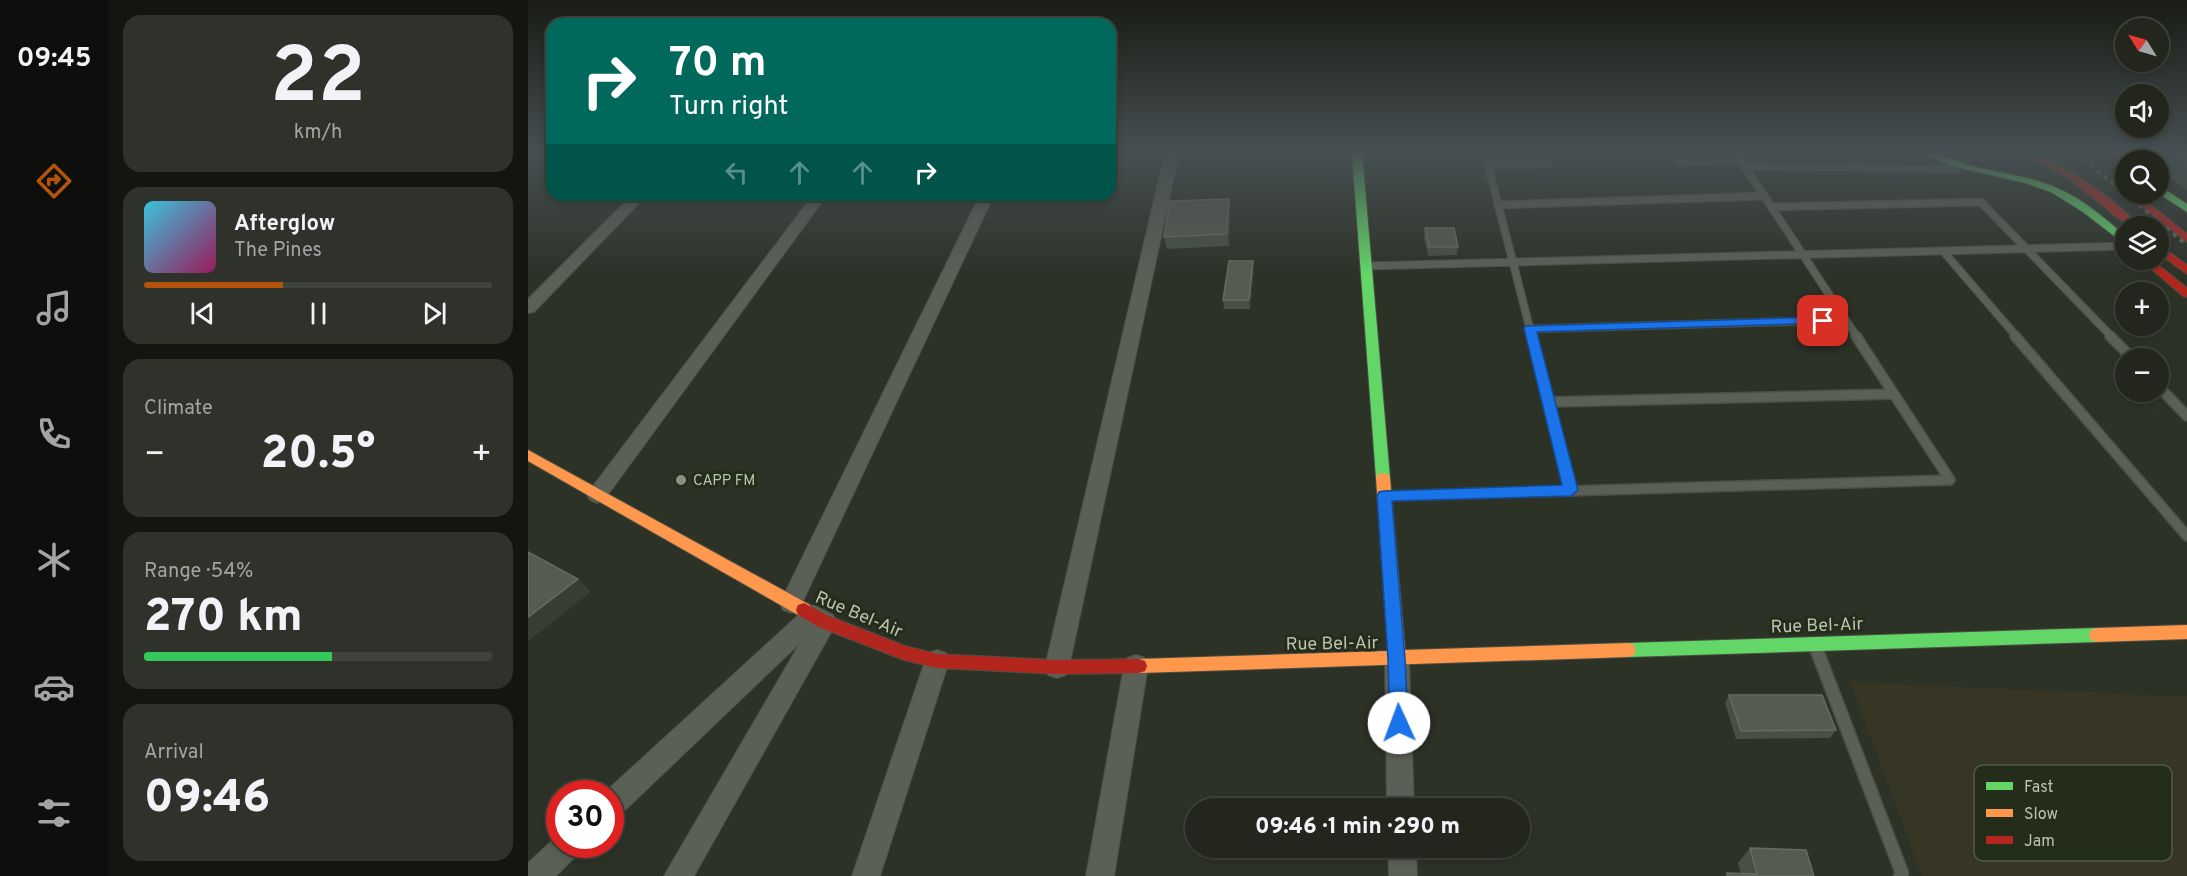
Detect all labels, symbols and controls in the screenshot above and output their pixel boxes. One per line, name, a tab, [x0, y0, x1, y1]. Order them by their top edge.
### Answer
north arrow	[2115, 18, 2169, 72]
map controls	[2115, 18, 2169, 402]
text: 22	[270, 31, 366, 130]
text: 70 m	[669, 38, 767, 91]
text: 09:45	[17, 42, 91, 76]
icon: right	[570, 42, 648, 120]
button: sound	[2115, 84, 2169, 138]
text: Turn right	[669, 90, 788, 124]
text: km/h	[294, 120, 342, 146]
button: search	[2115, 150, 2169, 204]
icon: left	[720, 156, 753, 189]
icon: ahead	[783, 156, 816, 189]
icon: ahead	[846, 156, 879, 189]
icon: right	[909, 156, 942, 189]
icon: directions	[33, 160, 75, 202]
text: Afterglow	[234, 211, 335, 238]
button: layers	[2115, 216, 2169, 270]
text: The Pines	[234, 238, 322, 264]
button: +	[2115, 282, 2169, 336]
icon: music	[33, 287, 75, 329]
pin	[1797, 295, 1848, 346]
icon: previous	[186, 297, 219, 330]
icon: pause	[302, 297, 335, 330]
icon: next	[418, 297, 451, 330]
icon: arrive	[1806, 304, 1839, 337]
button: −	[2115, 348, 2169, 402]
text: Climate	[144, 396, 213, 422]
icon: phone	[33, 413, 75, 455]
text: 20.5°	[261, 427, 375, 484]
text: −	[144, 435, 165, 477]
text: +	[471, 435, 492, 477]
place label: CAPP FM	[693, 472, 755, 491]
marker: CAPP FM	[674, 473, 688, 487]
icon: climate	[33, 539, 75, 581]
text: Range · 54%	[144, 559, 253, 585]
street label: Rue Bel-Air	[811, 587, 906, 644]
text: 270 km	[144, 590, 303, 647]
street label: Rue Bel-Air	[1770, 613, 1864, 640]
street label: Rue Bel-Air	[1285, 632, 1379, 657]
icon: car	[33, 666, 75, 708]
position arrow	[1367, 691, 1431, 755]
text: Arrival	[144, 740, 204, 766]
legend	[1974, 765, 2172, 861]
text: 09:46	[144, 771, 270, 828]
text: Fast	[2024, 778, 2054, 798]
speed limit sign: 30	[546, 780, 624, 858]
icon: filters	[33, 792, 75, 834]
text: Slow	[2024, 805, 2058, 825]
text: 09:46 · 1 min · 290 m	[1255, 814, 1460, 841]
text: Jam	[2024, 832, 2055, 852]

